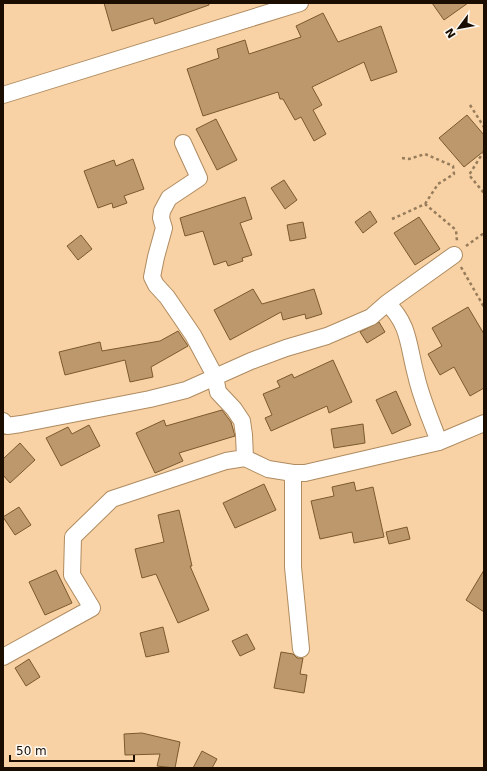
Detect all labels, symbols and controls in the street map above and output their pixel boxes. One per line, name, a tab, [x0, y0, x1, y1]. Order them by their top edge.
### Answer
north arrow	[439, 8, 479, 48]
text: N	[443, 26, 459, 40]
scale bar	[10, 737, 134, 763]
text: 50 m	[16, 744, 47, 758]

